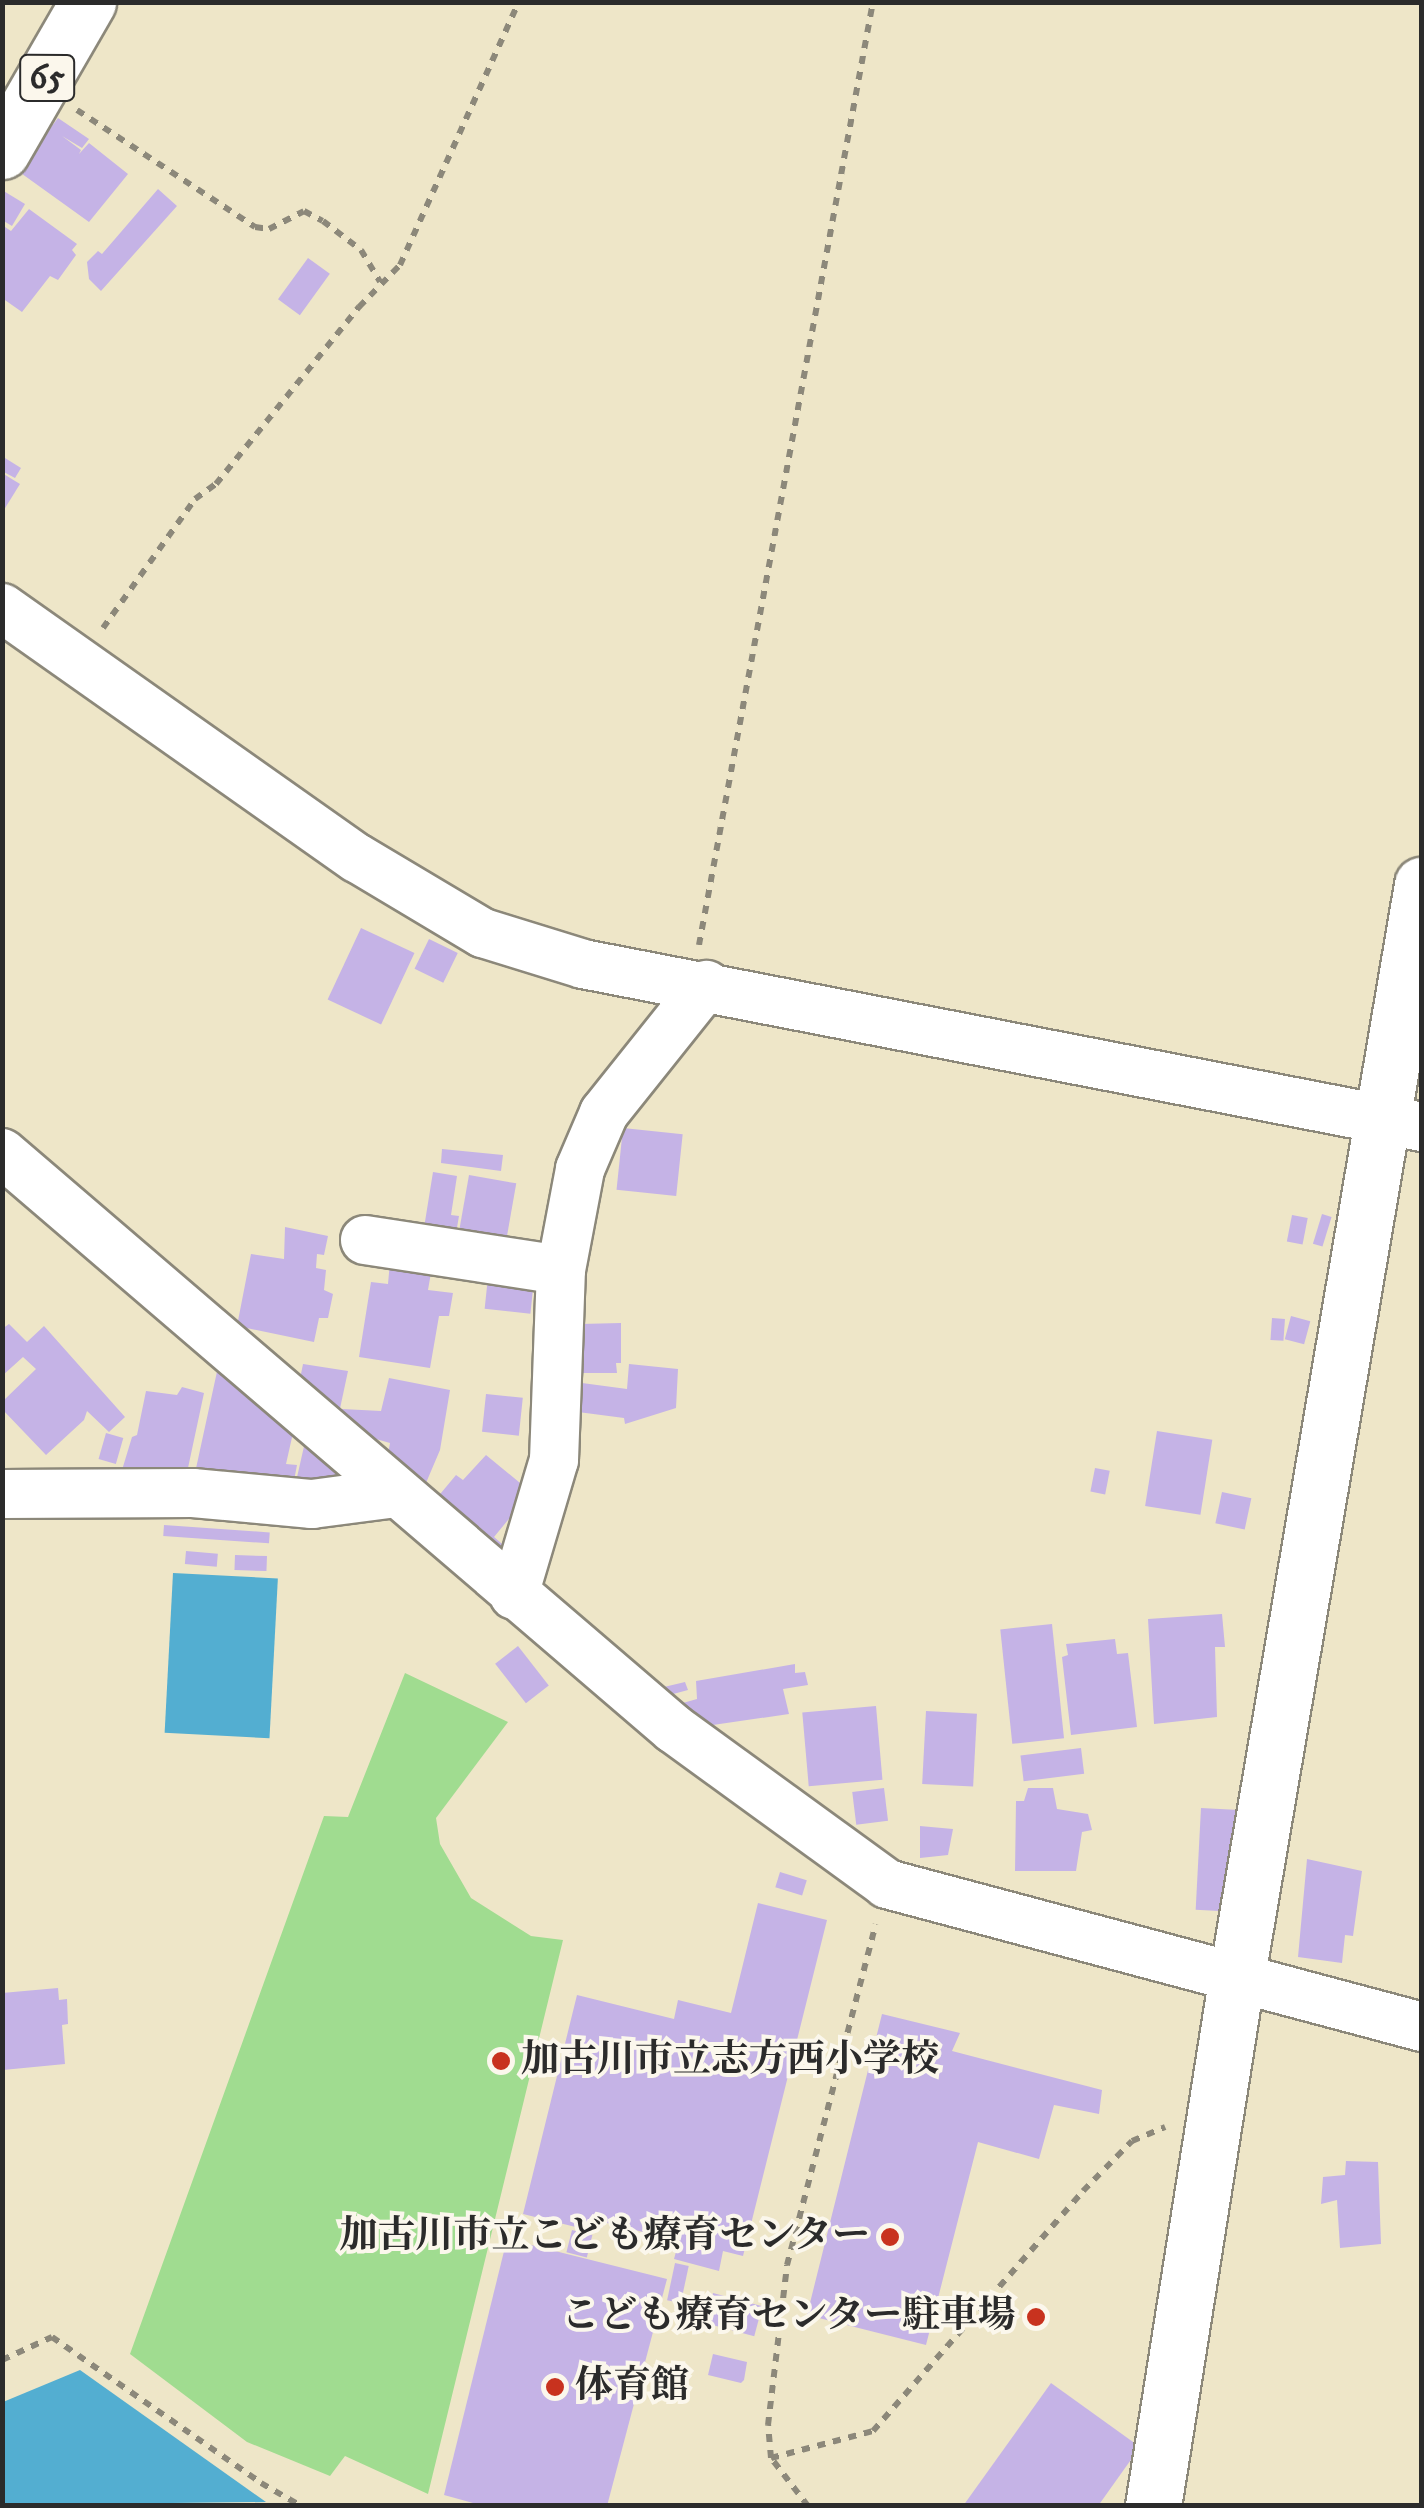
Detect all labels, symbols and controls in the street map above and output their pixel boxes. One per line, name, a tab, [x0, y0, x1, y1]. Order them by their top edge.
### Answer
road number: 65	[17, 48, 77, 108]
place label: 加古川市立志方西小学校	[521, 2038, 939, 2084]
marker: 加古川市立志方西小学校	[490, 2050, 512, 2072]
place label: 加古川市立こども療育センター	[338, 2214, 870, 2260]
marker: 加古川市立こども療育センター	[879, 2226, 901, 2248]
place label: こども療育センター駐車場	[560, 2294, 1016, 2340]
marker: こども療育センター駐車場	[1025, 2306, 1047, 2328]
place label: 体育館	[575, 2364, 689, 2410]
marker: 体育館	[544, 2376, 566, 2398]

